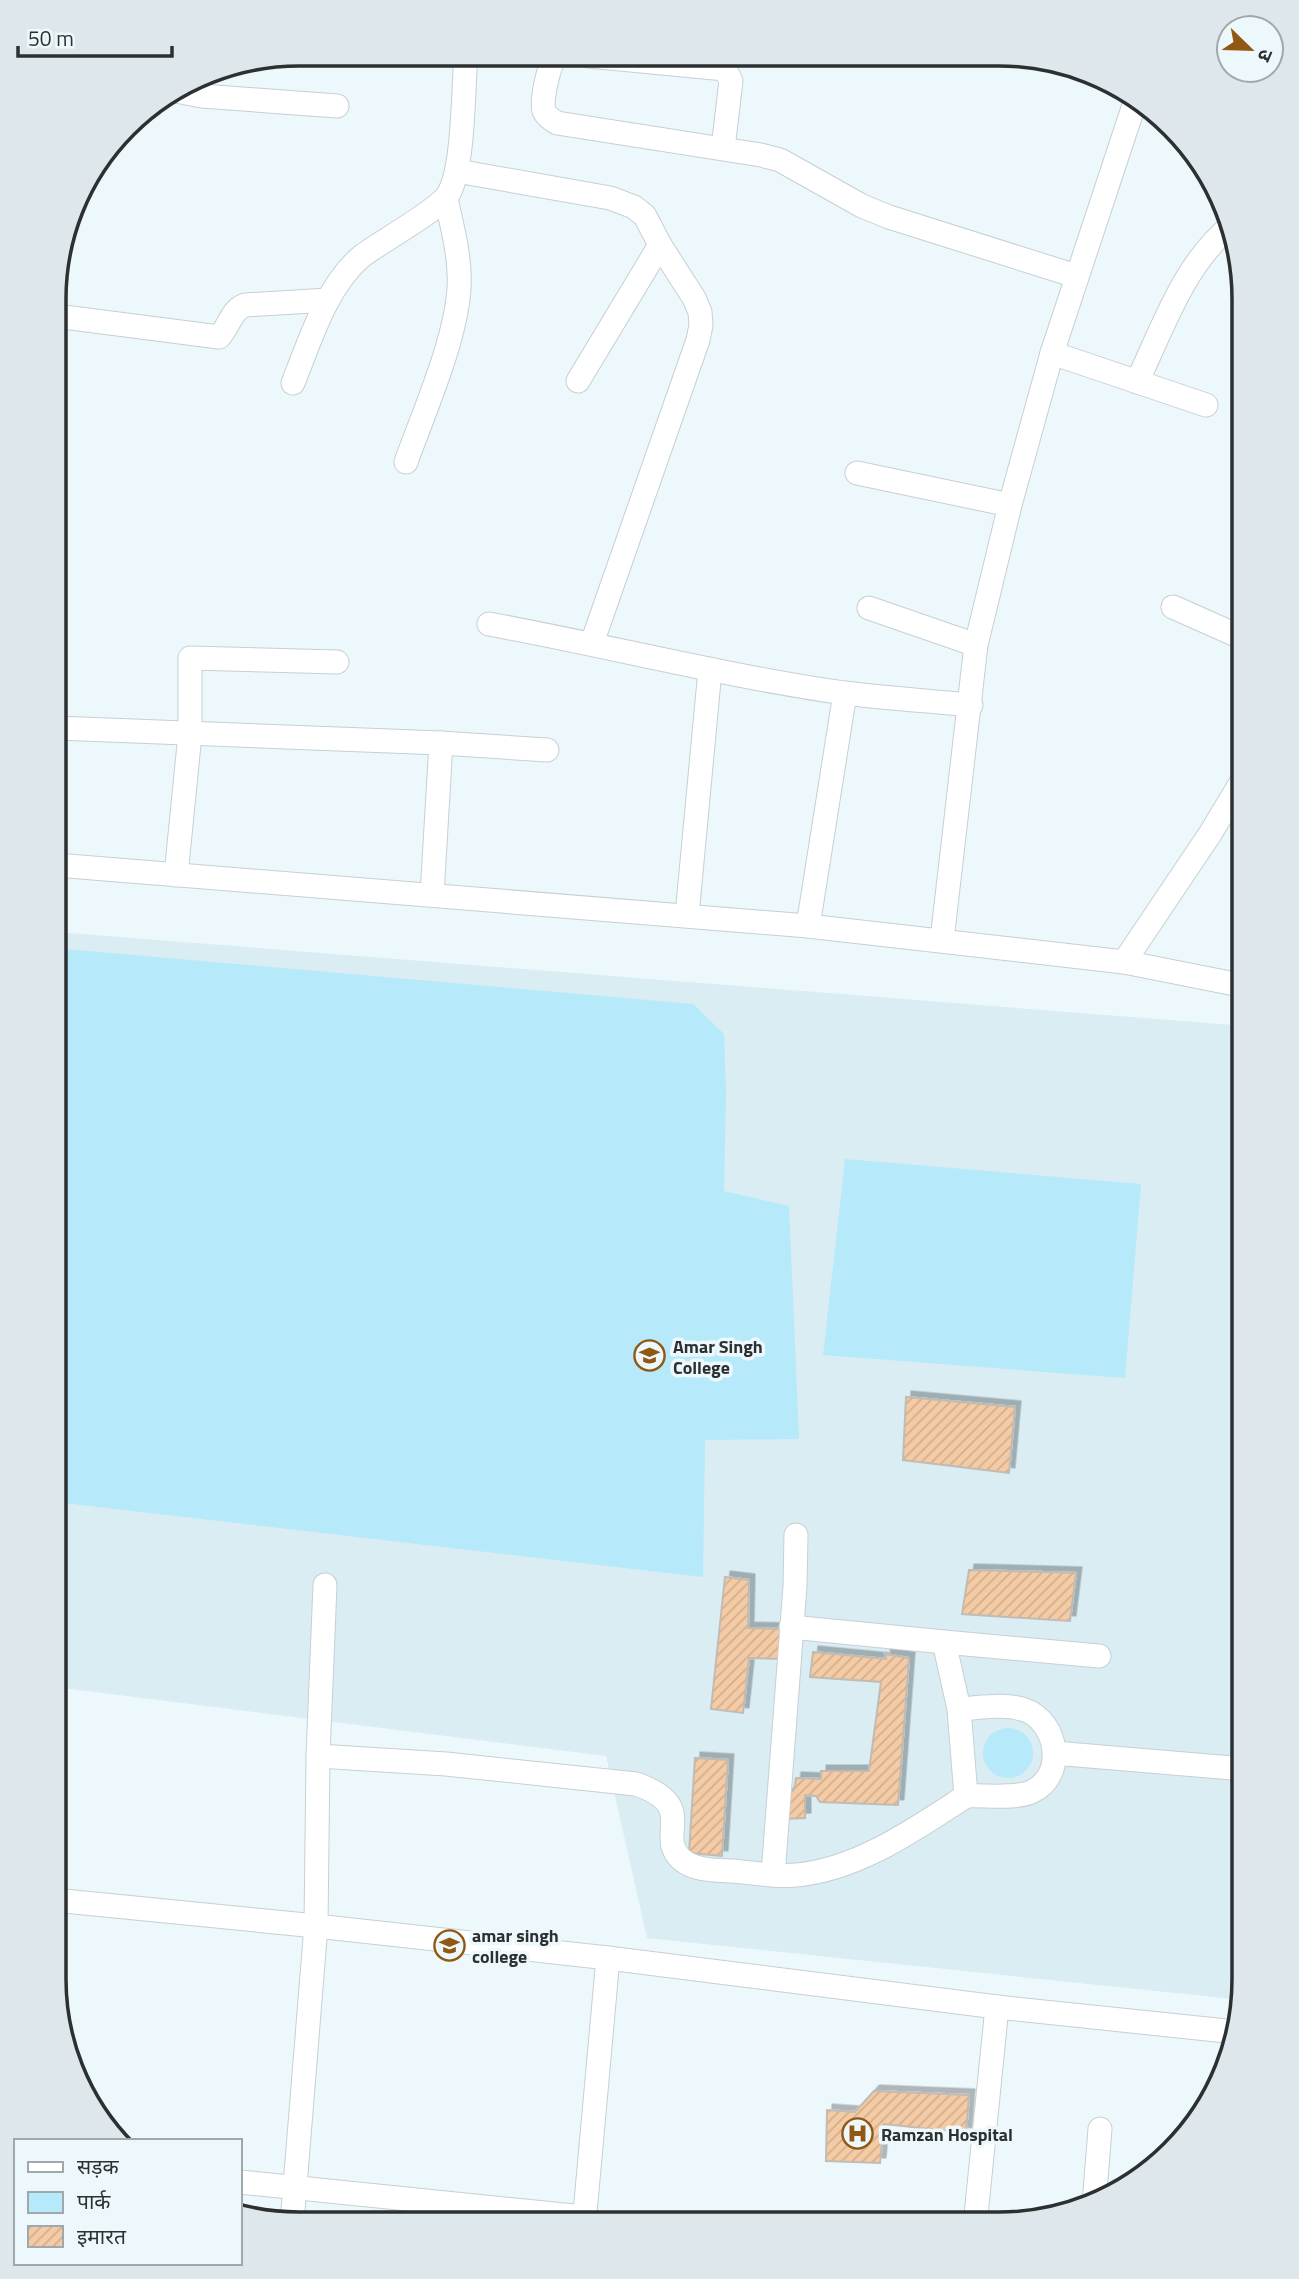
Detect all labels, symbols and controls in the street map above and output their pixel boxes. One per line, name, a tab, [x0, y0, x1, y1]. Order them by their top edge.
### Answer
scale bar	[18, 14, 172, 58]
north arrow	[1215, 14, 1285, 84]
text: 50 m	[28, 22, 74, 54]
text: उ	[1250, 45, 1282, 67]
place label: Amar Singh College	[673, 1333, 763, 1381]
school or university icon: Amar Singh College	[633, 1339, 667, 1373]
place label: amar singh college	[472, 1922, 559, 1970]
school or university icon: amar singh college	[432, 1928, 466, 1962]
hospital icon: Ramzan Hospital	[841, 2117, 875, 2151]
place label: Ramzan Hospital	[881, 2121, 1013, 2148]
legend	[14, 2139, 242, 2265]
text: सड़क	[77, 2150, 119, 2182]
text: पार्क	[77, 2185, 111, 2217]
text: इमारत	[77, 2220, 127, 2252]

